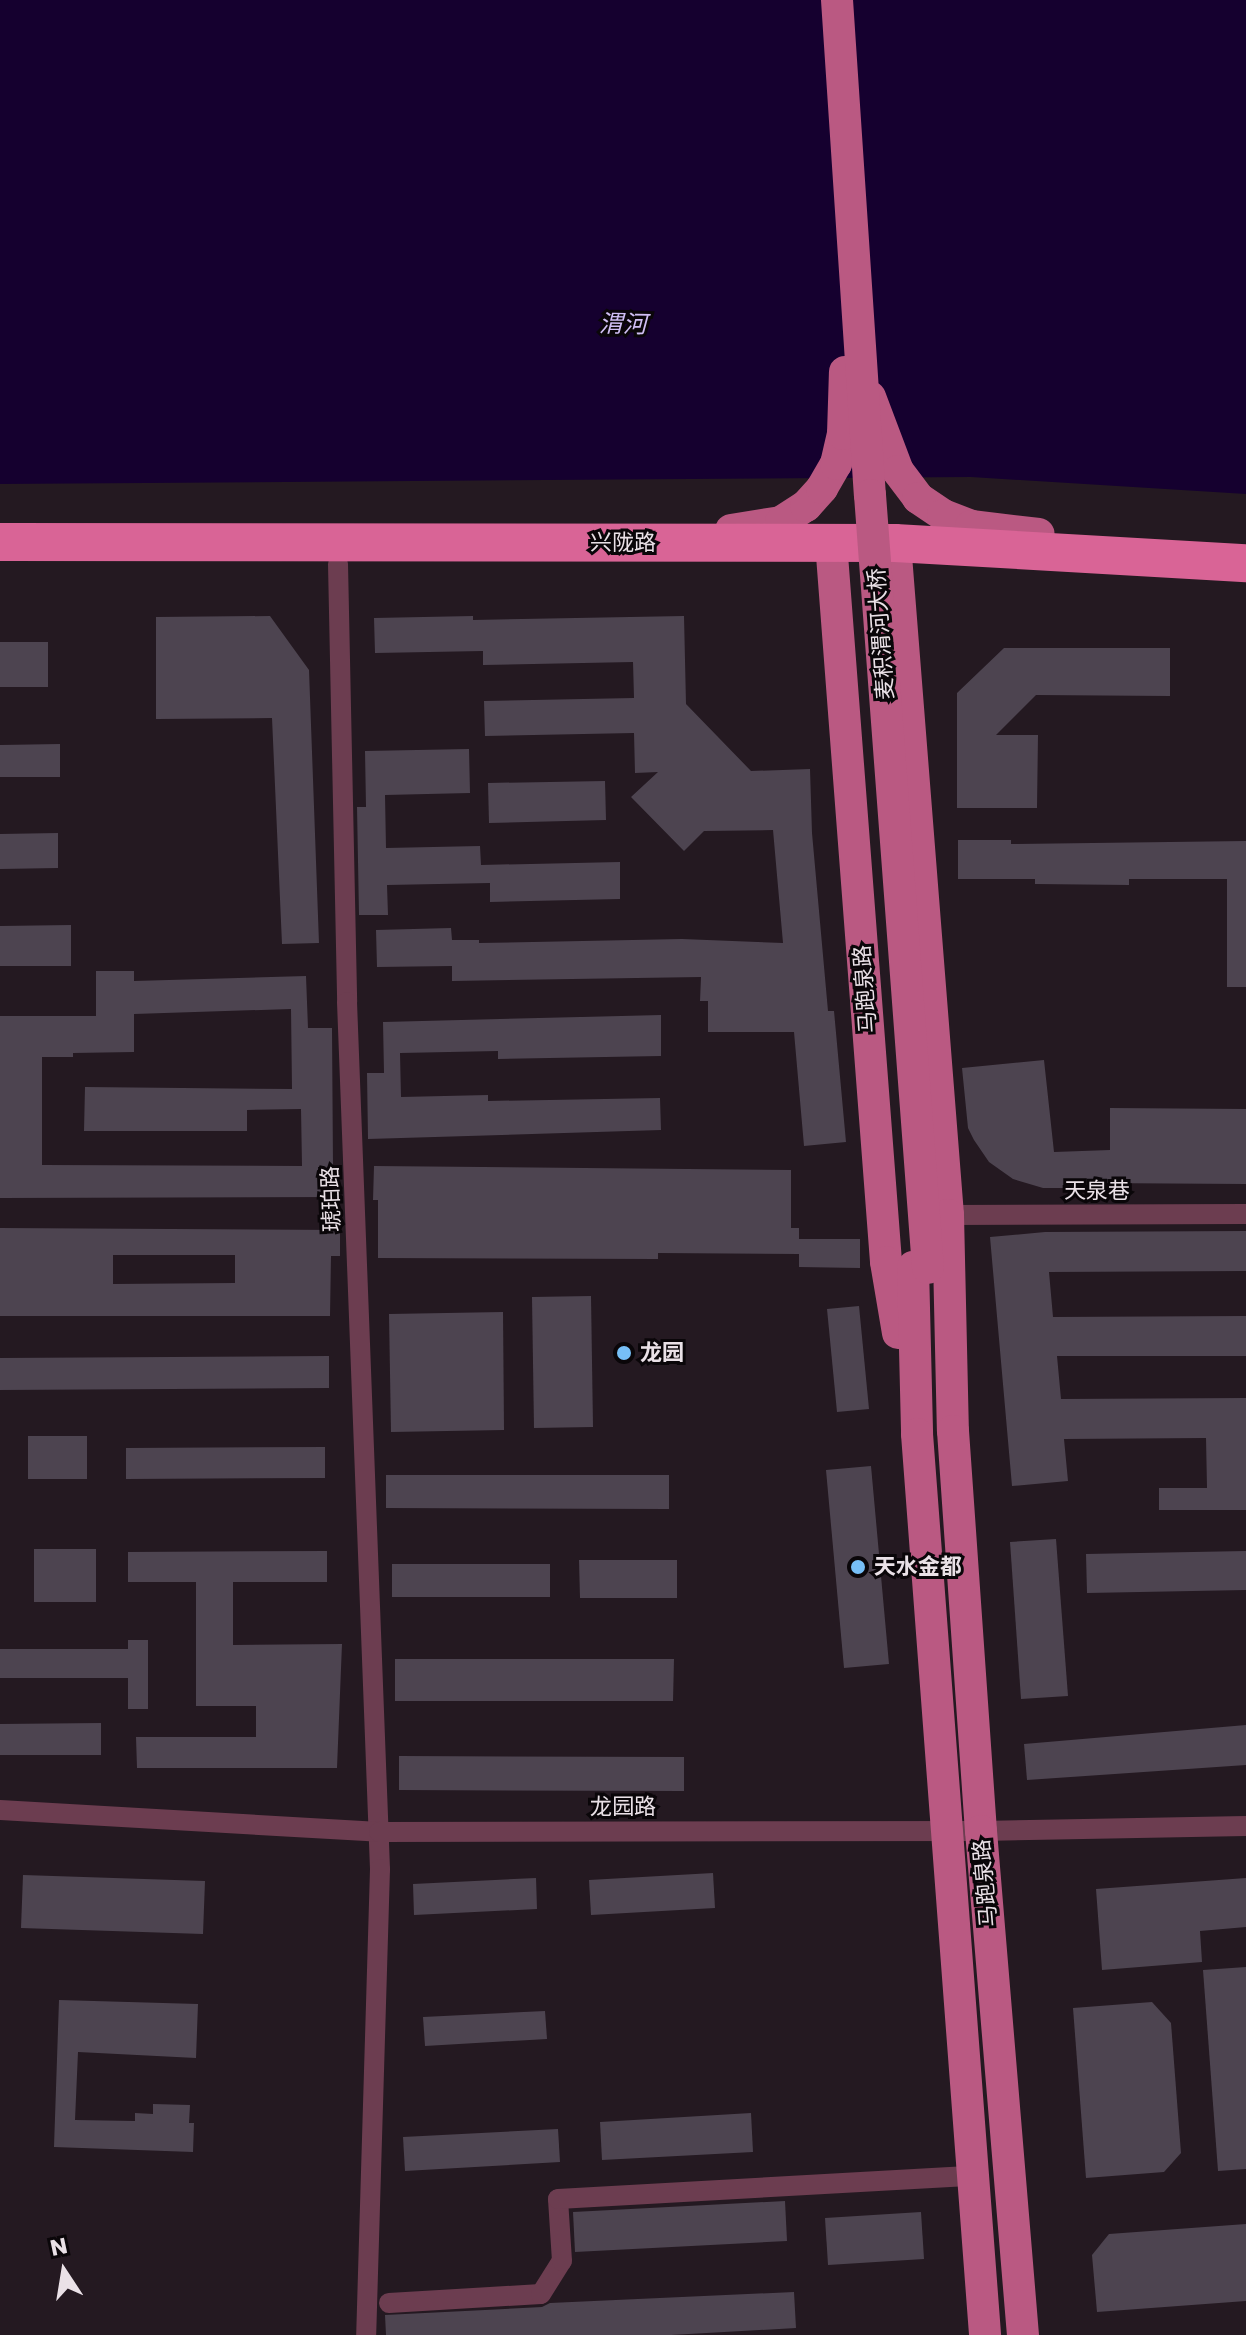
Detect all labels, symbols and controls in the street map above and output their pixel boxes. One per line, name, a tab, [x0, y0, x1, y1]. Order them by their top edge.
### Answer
water label: 渭河	[599, 309, 647, 339]
street label: 兴陇路	[590, 530, 656, 556]
street label: 麦积渭河大桥	[863, 567, 899, 701]
street label: 马跑泉路	[849, 944, 881, 1034]
street label: 琥珀路	[317, 1166, 345, 1232]
street label: 天泉巷	[1064, 1178, 1130, 1204]
place label: 龙园	[640, 1340, 684, 1366]
marker: 龙园	[615, 1344, 633, 1362]
place label: 天水金都	[874, 1554, 962, 1580]
marker: 天水金都	[849, 1558, 867, 1576]
street label: 龙园路	[590, 1794, 656, 1820]
street label: 马跑泉路	[968, 1838, 1002, 1928]
text: N	[48, 2230, 70, 2264]
north arrow	[24, 2231, 104, 2311]

